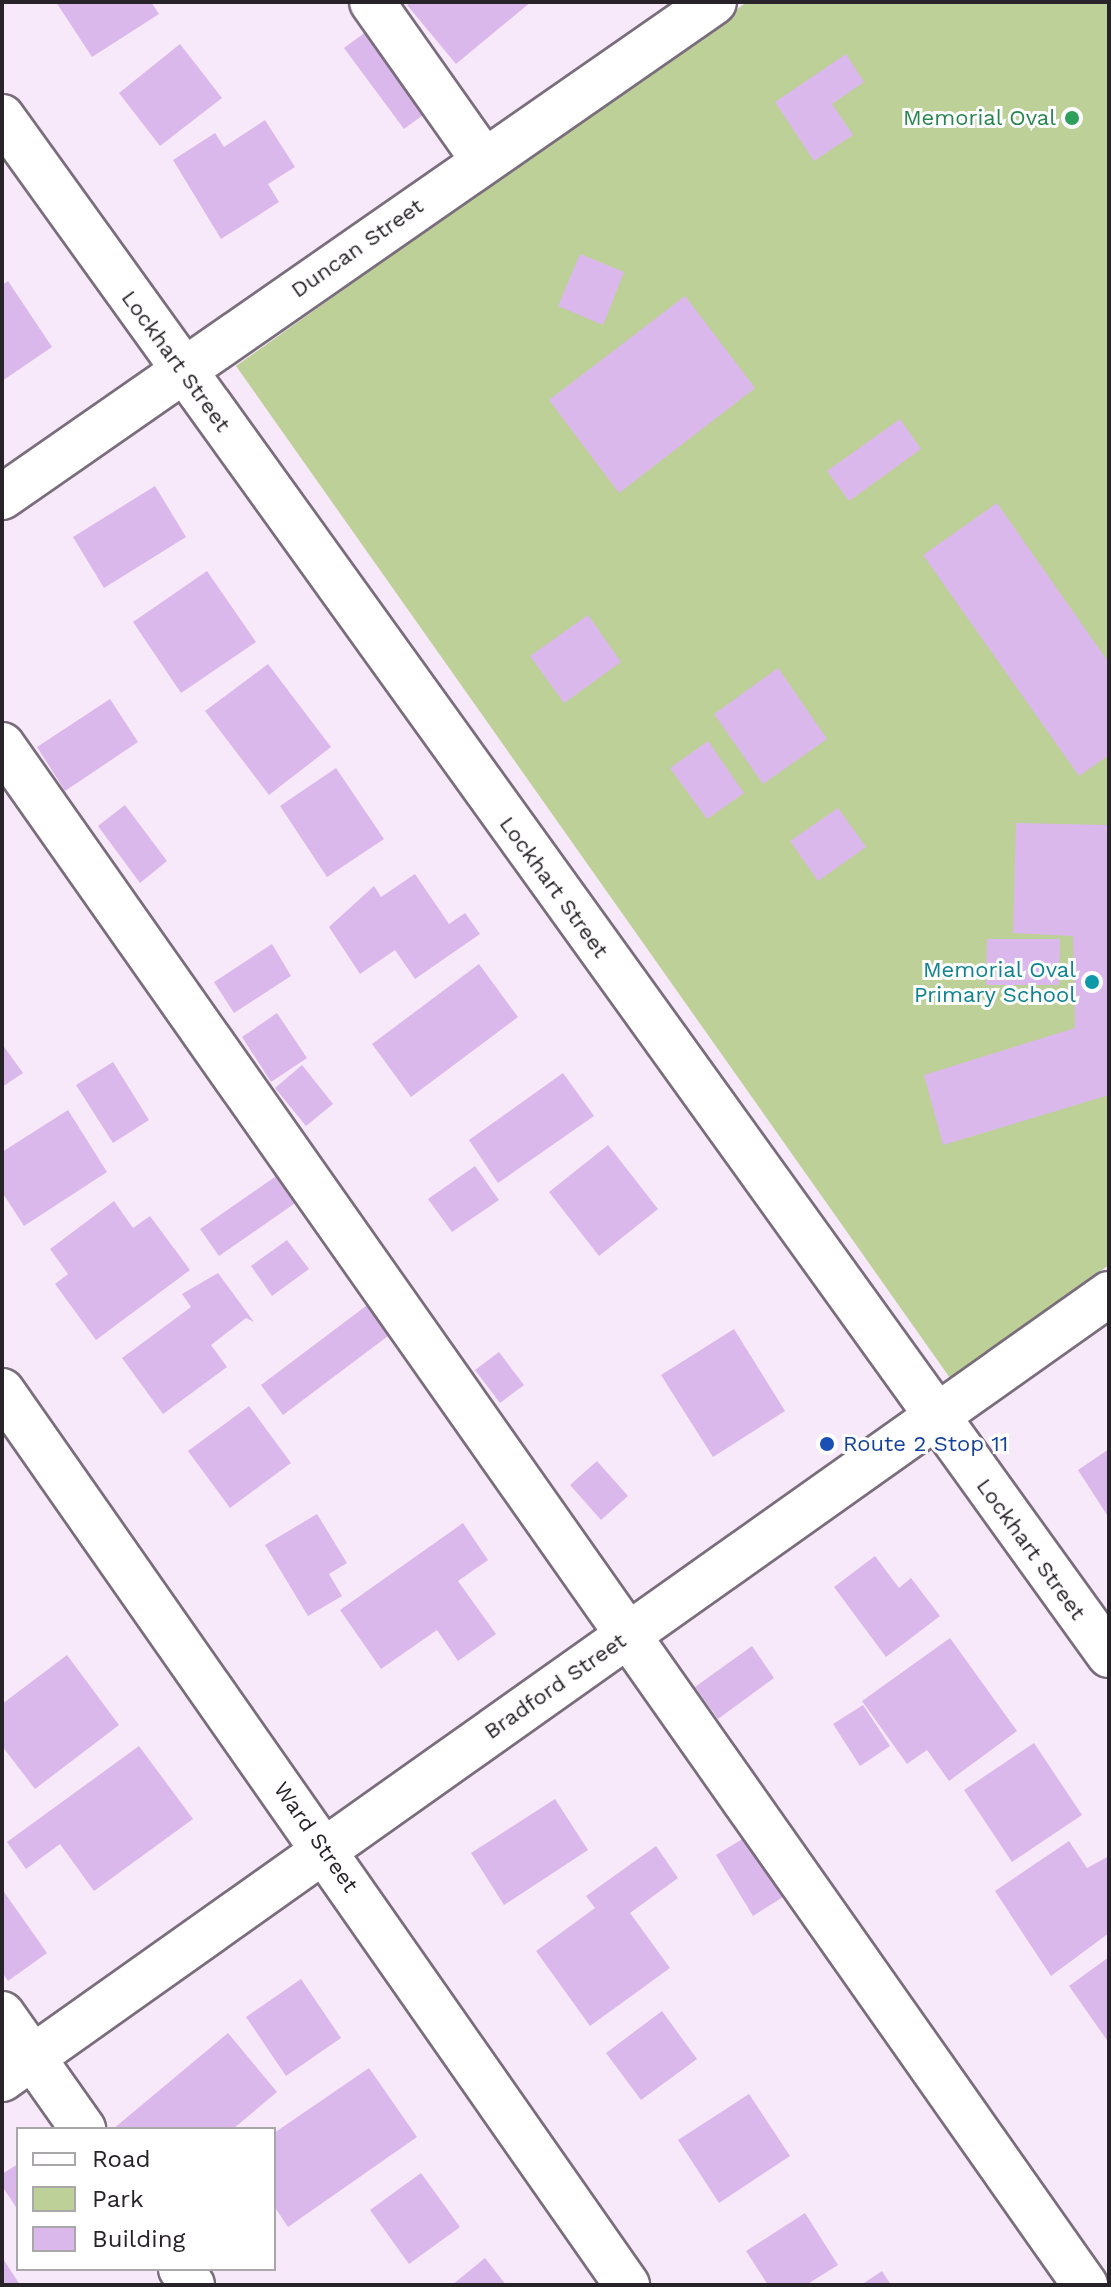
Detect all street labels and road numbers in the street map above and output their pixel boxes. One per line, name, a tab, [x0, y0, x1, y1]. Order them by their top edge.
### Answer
street label: Duncan Street	[286, 193, 428, 303]
street label: Lockhart Street	[116, 285, 236, 437]
street label: Lockhart Street	[494, 811, 614, 963]
street label: Lockhart Street	[971, 1473, 1091, 1625]
street label: Bradford Street	[479, 1627, 631, 1745]
street label: Ward Street	[268, 1777, 364, 1897]

